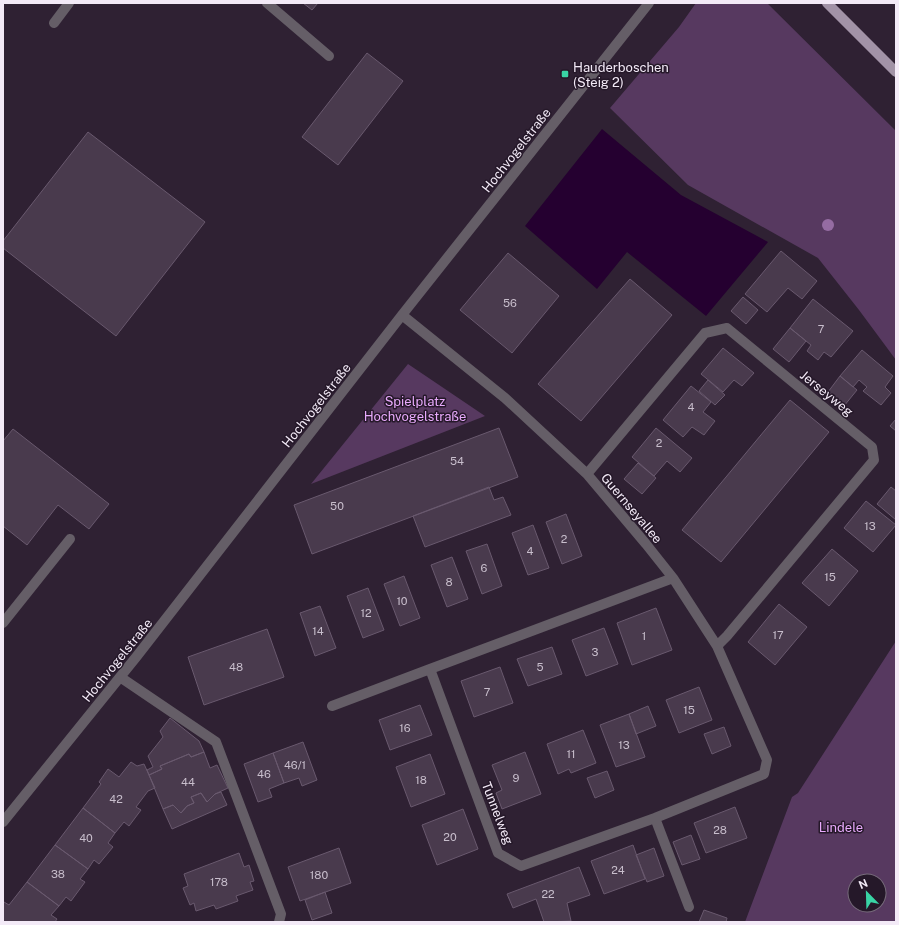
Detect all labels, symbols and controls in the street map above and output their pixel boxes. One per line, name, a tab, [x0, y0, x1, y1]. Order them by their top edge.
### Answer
place label: Hauderboschen (Steig 2)	[573, 60, 669, 90]
marker: Hauderboschen (Steig 2)	[560, 69, 570, 79]
street label: Hochvogelstraße	[479, 105, 554, 195]
house number: 56	[503, 297, 517, 309]
house number: 7	[818, 323, 825, 335]
street label: Hochvogelstraße	[279, 360, 354, 450]
street label: Jerseyweg	[797, 367, 856, 419]
park label: Spielplatz Hochvogelstraße	[364, 394, 466, 424]
house number: 4	[688, 401, 695, 413]
house number: 2	[656, 437, 663, 449]
house number: 54	[450, 455, 464, 467]
street label: Guernseyallee	[598, 470, 665, 546]
house number: 50	[330, 500, 344, 512]
house number: 13	[864, 520, 876, 532]
house number: 2	[561, 533, 568, 545]
house number: 4	[527, 545, 534, 557]
house number: 6	[481, 562, 488, 574]
house number: 15	[824, 571, 836, 583]
house number: 8	[445, 576, 453, 588]
house number: 10	[396, 595, 408, 607]
house number: 12	[360, 607, 372, 619]
street label: Hochvogelstraße	[79, 616, 156, 705]
house number: 14	[312, 625, 324, 637]
house number: 17	[772, 629, 784, 641]
house number: 1	[642, 630, 646, 642]
house number: 3	[592, 646, 599, 658]
house number: 48	[229, 661, 243, 673]
house number: 5	[536, 661, 544, 673]
house number: 7	[484, 686, 491, 698]
house number: 15	[683, 704, 695, 716]
house number: 16	[399, 722, 411, 734]
house number: 13	[618, 739, 630, 751]
house number: 11	[567, 748, 575, 760]
house number: 46/1	[284, 759, 306, 771]
house number: 46	[257, 768, 271, 780]
house number: 9	[513, 772, 520, 784]
house number: 18	[415, 774, 427, 786]
house number: 44	[181, 776, 195, 788]
street label: Tunnelweg	[479, 780, 516, 847]
house number: 42	[109, 793, 123, 805]
park label: Lindele	[819, 820, 863, 835]
house number: 28	[713, 824, 727, 836]
house number: 20	[443, 831, 457, 843]
house number: 40	[79, 832, 93, 844]
house number: 24	[611, 864, 625, 876]
house number: 38	[51, 868, 65, 880]
house number: 180	[310, 869, 328, 881]
north arrow	[847, 873, 887, 913]
house number: 178	[210, 876, 228, 888]
text: N	[857, 877, 869, 891]
house number: 22	[541, 888, 555, 900]

